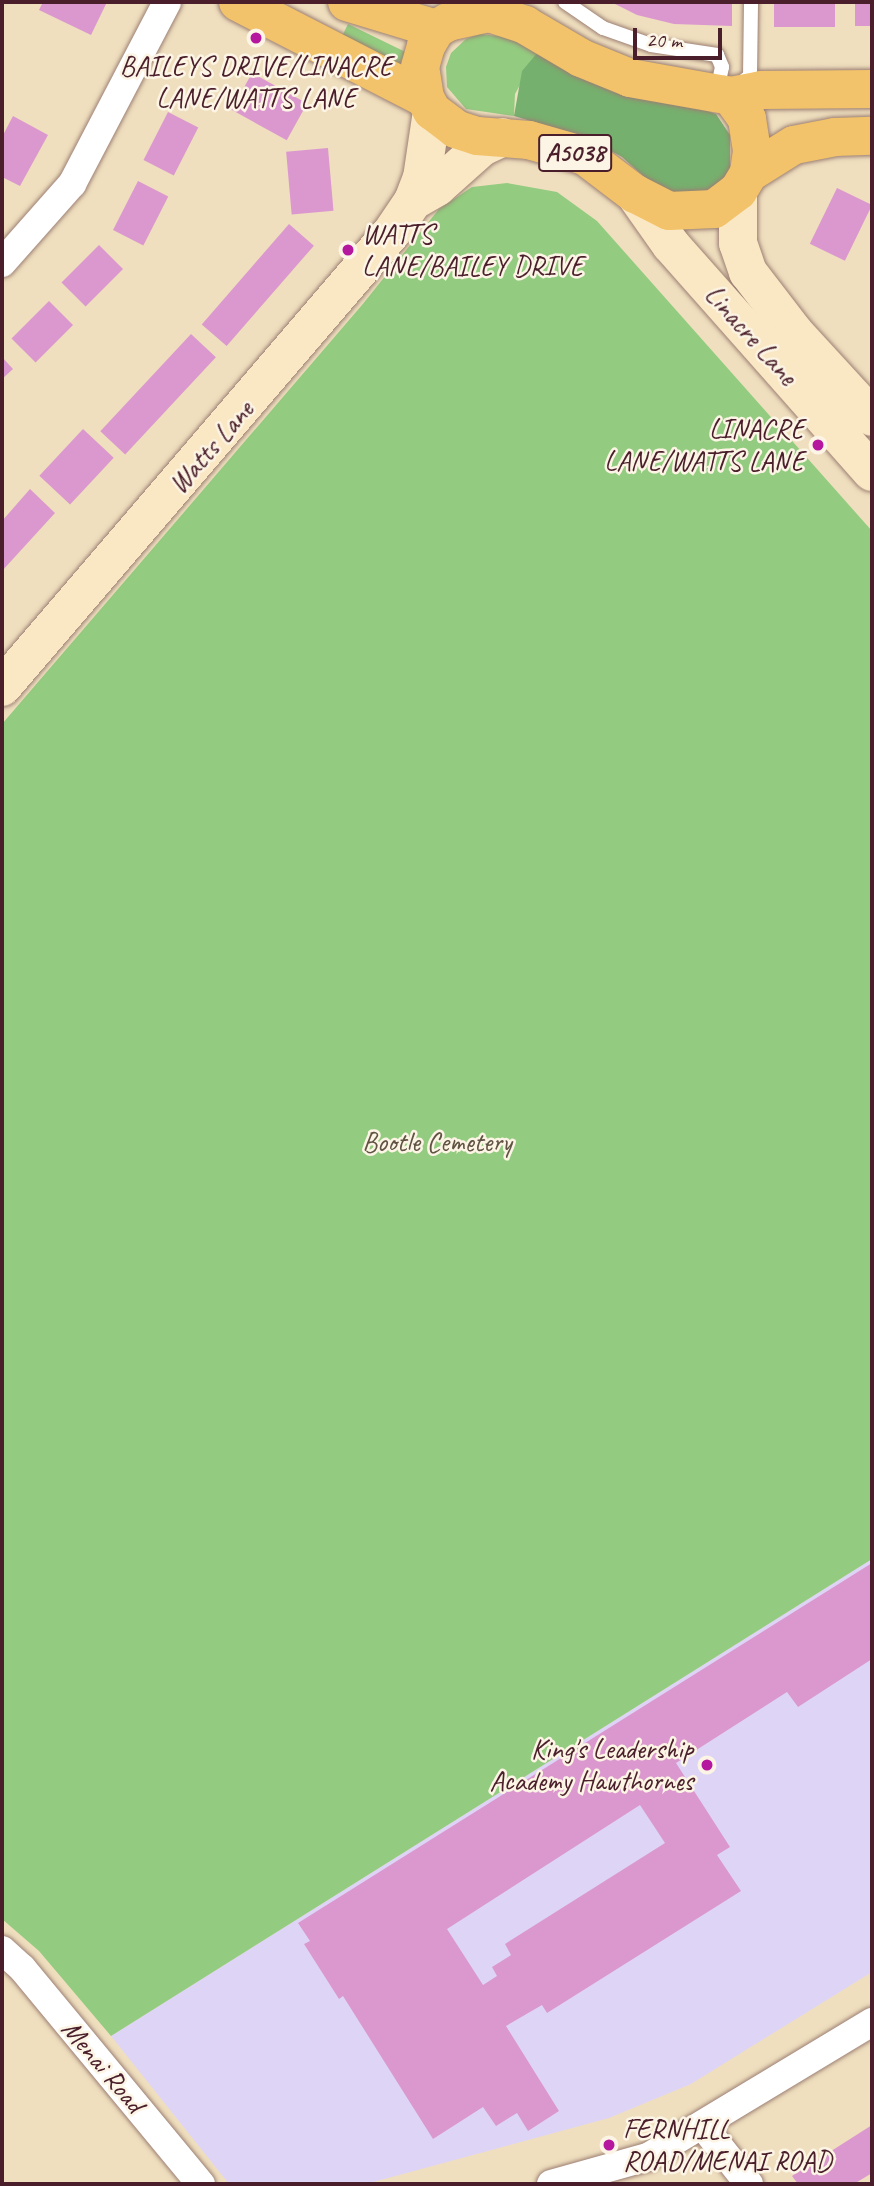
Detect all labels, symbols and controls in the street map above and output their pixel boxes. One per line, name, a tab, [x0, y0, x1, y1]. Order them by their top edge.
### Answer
scale bar	[636, 14, 725, 58]
text: 20 m	[646, 27, 682, 53]
marker: BAILEYS DRIVE/LINACRE LANE/WATTS LANE	[248, 30, 264, 46]
place label: BAILEYS DRIVE/LINACRE LANE/WATTS LANE	[120, 49, 392, 115]
road number: A5038	[536, 130, 614, 176]
place label: WATTS LANE/BAILEY DRIVE	[362, 217, 583, 283]
marker: WATTS LANE/BAILEY DRIVE	[340, 242, 356, 258]
street label: Linacre Lane	[697, 278, 805, 392]
street label: Watts Lane	[161, 393, 261, 501]
place label: LINACRE LANE/WATTS LANE	[604, 412, 804, 478]
marker: LINACRE LANE/WATTS LANE	[810, 437, 826, 453]
park label: Bootle Cemetery	[362, 1125, 512, 1159]
place label: King's Leadership Academy Hawthornes	[489, 1732, 693, 1798]
marker: King's Leadership Academy Hawthornes	[699, 1757, 715, 1773]
street label: Menai Road	[54, 2012, 152, 2120]
place label: FERNHILL ROAD/MENAI ROAD	[623, 2112, 833, 2178]
marker: FERNHILL ROAD/MENAI ROAD	[601, 2137, 617, 2153]

